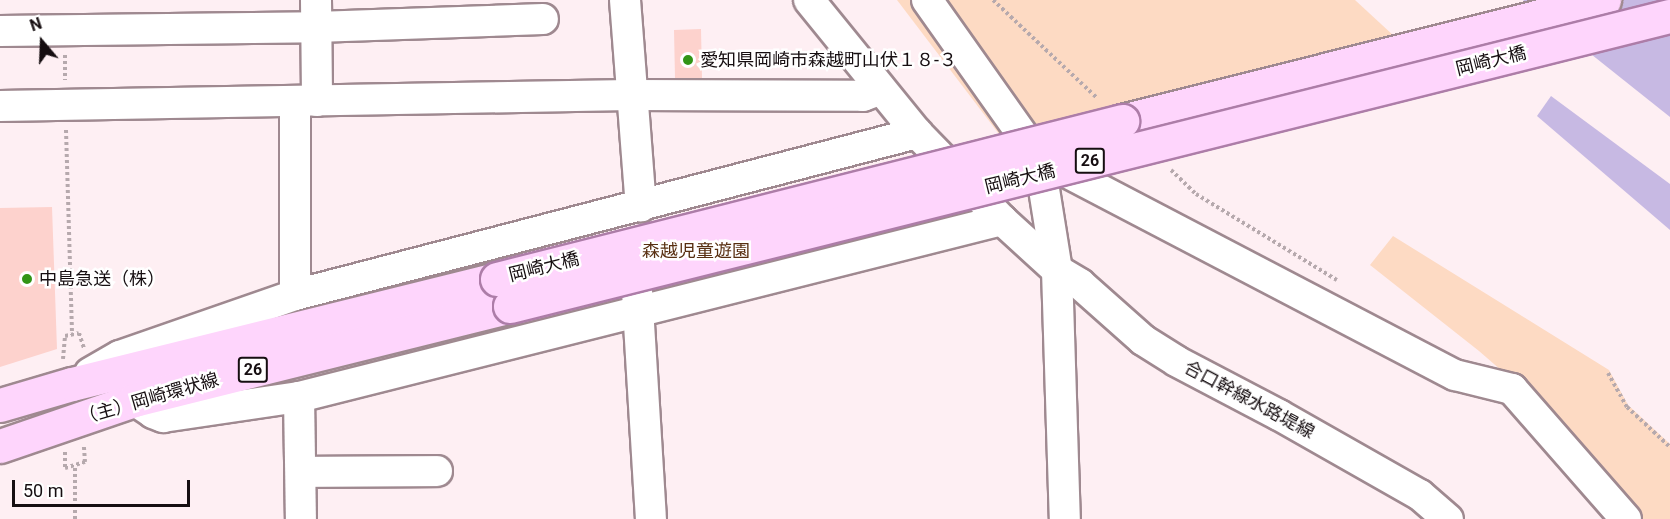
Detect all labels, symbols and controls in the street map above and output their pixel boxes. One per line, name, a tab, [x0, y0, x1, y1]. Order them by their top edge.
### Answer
north arrow	[12, 12, 72, 72]
text: N	[28, 14, 44, 35]
street label: 岡崎大橋	[1453, 42, 1529, 80]
place label: 愛知県岡崎市森越町山伏１８‐３	[700, 49, 957, 71]
marker: 愛知県岡崎市森越町山伏１８‐３	[681, 53, 695, 67]
road number: 26	[1074, 148, 1106, 174]
street label: 岡崎大橋	[982, 160, 1058, 198]
park label: 森越児童遊園	[642, 240, 750, 262]
street label: 岡崎大橋	[506, 248, 582, 286]
place label: 中島急送（株）	[39, 268, 165, 290]
marker: 中島急送（株）	[20, 272, 34, 286]
road number: 26	[236, 357, 270, 383]
street label: 合口幹線水路堤線	[1180, 357, 1318, 443]
street label: （主）岡崎環状線	[77, 369, 221, 429]
scale bar	[15, 468, 194, 506]
text: 50 m	[23, 480, 63, 501]

